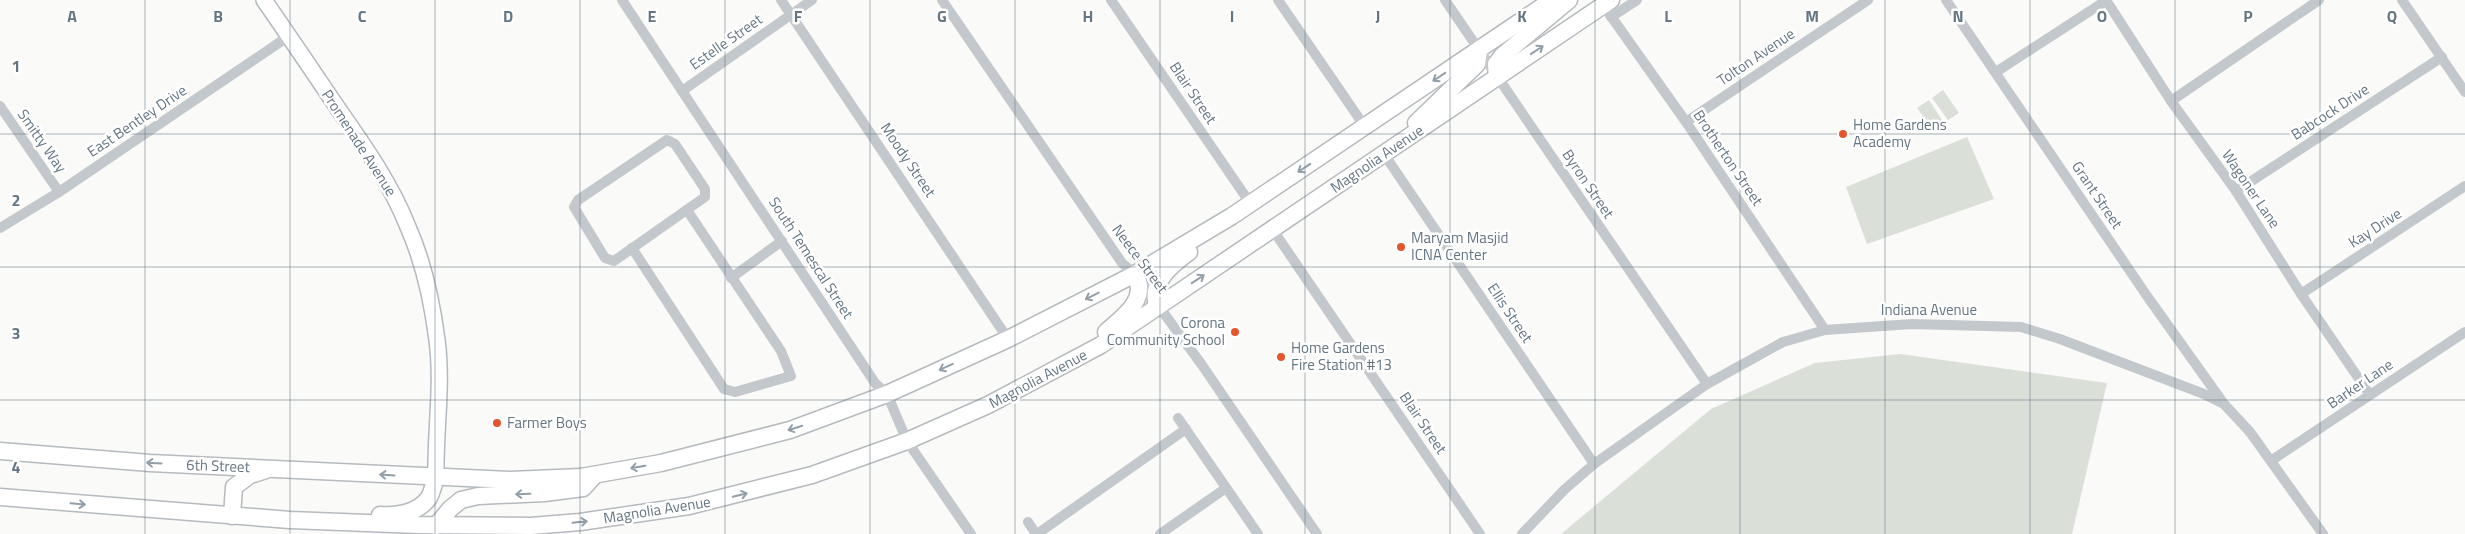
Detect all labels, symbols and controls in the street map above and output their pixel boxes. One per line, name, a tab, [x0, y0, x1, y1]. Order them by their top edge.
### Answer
text: A	[67, 4, 77, 28]
text: B	[213, 4, 223, 28]
text: C	[358, 4, 367, 28]
text: D	[503, 4, 513, 28]
text: E	[648, 4, 657, 28]
text: F	[794, 4, 803, 28]
text: G	[937, 4, 947, 28]
text: H	[1083, 4, 1093, 28]
text: I	[1230, 4, 1234, 28]
text: J	[1376, 4, 1380, 28]
text: K	[1517, 4, 1527, 28]
text: L	[1664, 4, 1672, 28]
text: M	[1805, 4, 1819, 28]
text: N	[1952, 4, 1964, 28]
text: O	[2097, 4, 2107, 28]
text: P	[2243, 4, 2253, 28]
text: Q	[2387, 4, 2397, 28]
street label: Estelle Street	[684, 7, 768, 75]
street label: Tolton Avenue	[1712, 22, 1799, 91]
one-way arrow	[1530, 45, 1544, 55]
text: 1	[12, 54, 20, 78]
street label: Blair Street	[1164, 57, 1223, 129]
one-way arrow	[1432, 72, 1446, 82]
street label: Babcock Drive	[2286, 78, 2373, 145]
street label: East Bentley Drive	[82, 79, 191, 162]
street label: Promenade Avenue	[316, 85, 403, 201]
street label: Smitty Way	[12, 104, 73, 177]
street label: Brotherton Street	[1688, 105, 1770, 211]
place label: Home Gardens Academy	[1853, 113, 1947, 153]
street label: Moody Street	[875, 118, 942, 202]
street label: Magnolia Avenue	[1325, 119, 1428, 198]
marker: Home Gardens Academy	[1837, 128, 1849, 140]
street label: Byron Street	[1557, 144, 1621, 224]
street label: Wagoner Lane	[2217, 145, 2286, 233]
street label: Grant Street	[2066, 156, 2129, 234]
one-way arrow	[1297, 162, 1311, 173]
text: 2	[12, 188, 20, 212]
street label: South Temescal Street	[763, 192, 860, 324]
street label: Kay Drive	[2344, 202, 2406, 253]
street label: Neece Street	[1107, 219, 1174, 299]
place label: Maryam Masjid ICNA Center	[1411, 226, 1508, 266]
marker: Maryam Masjid ICNA Center	[1395, 241, 1407, 253]
one-way arrow	[1191, 274, 1205, 284]
street label: Ellis Street	[1482, 278, 1539, 348]
one-way arrow	[1085, 292, 1100, 301]
street label: Indiana Avenue	[1881, 298, 1977, 321]
place label: Corona Community School	[1107, 311, 1225, 351]
text: 3	[12, 321, 20, 345]
marker: Corona Community School	[1229, 326, 1241, 338]
place label: Home Gardens Fire Station #13	[1291, 336, 1392, 376]
street label: Magnolia Avenue	[985, 343, 1091, 414]
marker: Home Gardens Fire Station #13	[1275, 351, 1287, 363]
street label: Barker Lane	[2322, 353, 2397, 414]
one-way arrow	[939, 363, 954, 372]
street label: Blair Street	[1394, 387, 1453, 459]
place label: Farmer Boys	[507, 411, 587, 434]
marker: Farmer Boys	[491, 417, 503, 429]
one-way arrow	[787, 423, 803, 433]
street label: 6th Street	[186, 453, 251, 478]
text: 4	[12, 455, 21, 479]
one-way arrow	[146, 458, 162, 467]
one-way arrow	[630, 463, 646, 473]
one-way arrow	[380, 470, 396, 479]
one-way arrow	[515, 490, 531, 499]
street label: Magnolia Avenue	[602, 490, 712, 529]
one-way arrow	[731, 490, 747, 499]
one-way arrow	[70, 499, 86, 508]
one-way arrow	[572, 517, 588, 527]

